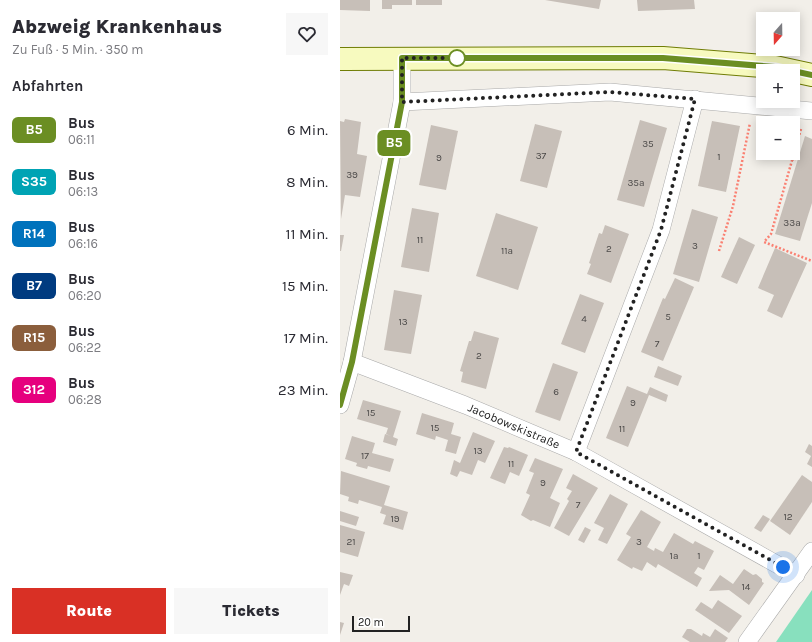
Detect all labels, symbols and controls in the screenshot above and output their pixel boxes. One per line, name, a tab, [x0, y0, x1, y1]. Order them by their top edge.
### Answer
north arrow	[756, 12, 800, 56]
map controls	[756, 12, 800, 160]
button: heart	[286, 13, 328, 55]
text: Abzweig Krankenhaus	[12, 16, 222, 38]
text: Zu Fuß · 5 Min. · 350 m	[12, 42, 143, 57]
unlabelled marker	[448, 49, 466, 67]
button: +	[756, 64, 800, 108]
text: Abfahrten	[12, 77, 83, 95]
text: Bus	[68, 114, 95, 132]
button: −	[756, 116, 800, 160]
text: B5	[25, 121, 43, 138]
text: 6 Min.	[287, 121, 328, 139]
line badge: B5	[376, 130, 412, 156]
text: 06:11	[68, 132, 95, 147]
text: B5	[385, 134, 403, 151]
house number: 35	[642, 138, 654, 150]
house number: 37	[536, 150, 547, 162]
house number: 1	[717, 151, 721, 163]
house number: 9	[436, 152, 442, 164]
text: Bus	[68, 166, 95, 184]
house number: 39	[346, 169, 358, 181]
text: S35	[21, 173, 47, 190]
text: 8 Min.	[286, 173, 328, 191]
house number: 35a	[627, 177, 645, 189]
text: 06:13	[68, 184, 98, 199]
house number: 33a	[783, 217, 801, 229]
text: Bus	[68, 218, 95, 236]
text: R14	[23, 225, 45, 242]
text: 11 Min.	[286, 225, 328, 243]
house number: 11	[417, 234, 423, 246]
text: 06:16	[68, 236, 98, 251]
house number: 3	[692, 240, 698, 252]
house number: 2	[606, 243, 612, 255]
house number: 11a	[501, 245, 513, 257]
text: Bus	[68, 270, 95, 288]
text: B7	[26, 277, 42, 294]
text: 15 Min.	[282, 277, 328, 295]
text: 06:20	[68, 288, 101, 303]
house number: 5	[665, 311, 671, 323]
house number: 4	[581, 313, 587, 325]
house number: 13	[398, 316, 408, 328]
text: Bus	[68, 322, 95, 340]
text: R15	[23, 329, 45, 346]
text: 17 Min.	[284, 329, 328, 347]
house number: 7	[655, 338, 660, 350]
text: 06:22	[68, 340, 101, 355]
house number: 2	[476, 350, 482, 362]
text: Bus	[68, 374, 95, 392]
text: 312	[23, 381, 45, 398]
text: 23 Min.	[278, 381, 328, 399]
house number: 6	[553, 386, 559, 398]
text: 06:28	[68, 392, 102, 407]
house number: 9	[630, 397, 636, 409]
street label: Jacobowskistraße	[466, 400, 562, 452]
house number: 15	[367, 407, 376, 419]
house number: 15	[431, 422, 440, 434]
house number: 11	[619, 423, 625, 435]
house number: 13	[473, 445, 483, 457]
house number: 17	[361, 450, 369, 462]
house number: 11	[508, 458, 514, 470]
house number: 9	[540, 477, 546, 489]
house number: 7	[576, 499, 581, 511]
house number: 12	[783, 511, 793, 523]
house number: 19	[390, 513, 400, 525]
house number: 21	[346, 536, 356, 548]
house number: 3	[636, 536, 642, 548]
house number: 1a	[670, 550, 678, 562]
house number: 1	[697, 550, 701, 562]
your location	[773, 557, 793, 577]
house number: 14	[742, 581, 751, 593]
button: Route	[12, 588, 166, 634]
button: Tickets	[174, 588, 328, 634]
scale bar	[352, 614, 410, 633]
text: 20 m	[358, 616, 384, 629]

